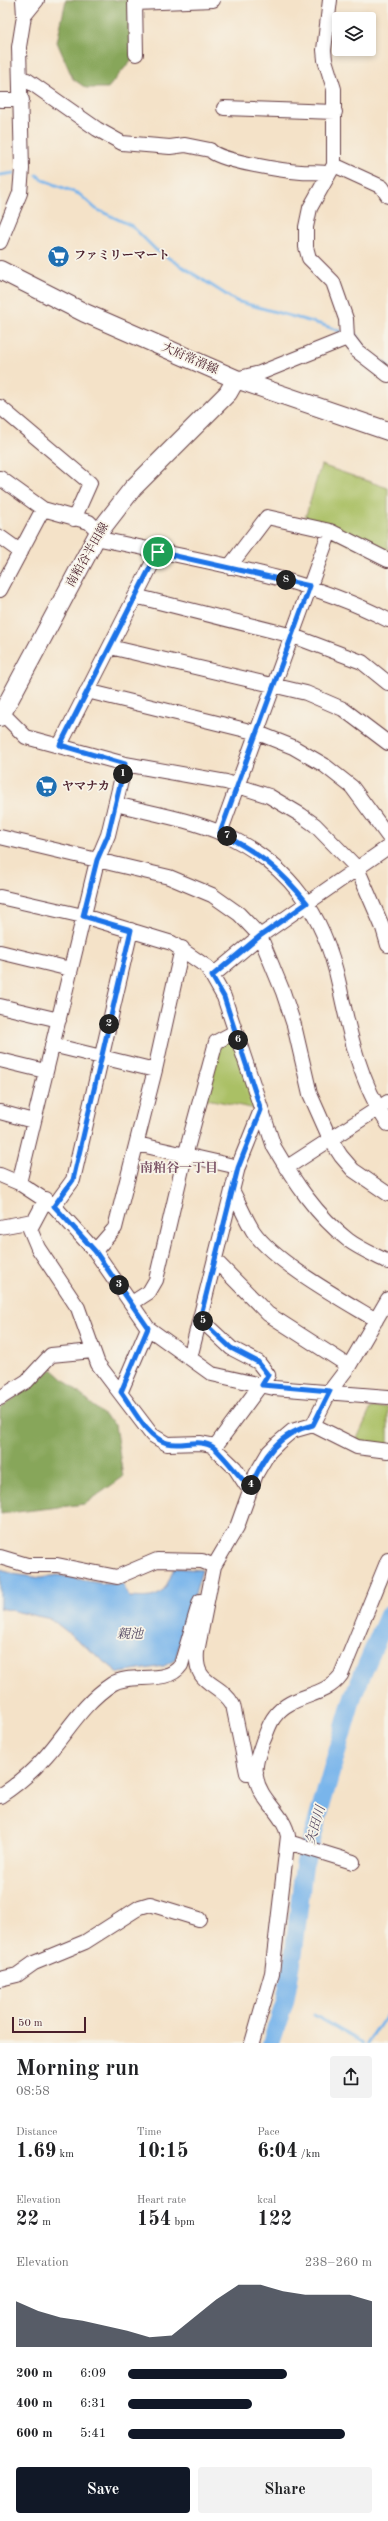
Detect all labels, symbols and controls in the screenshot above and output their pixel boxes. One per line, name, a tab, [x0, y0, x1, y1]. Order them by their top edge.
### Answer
map controls	[332, 12, 376, 56]
button: layers	[332, 12, 376, 56]
supermarket icon: ファミリーマート	[46, 243, 72, 269]
place label: ファミリーマート	[74, 249, 170, 262]
street label: 大府常滑線	[160, 339, 221, 377]
street label: 南粕谷半田線	[63, 520, 111, 589]
pin	[141, 535, 175, 569]
icon: arrive	[147, 541, 169, 563]
pin: 8	[276, 570, 296, 590]
text: 8	[283, 574, 289, 585]
pin: 1	[113, 764, 133, 784]
text: 1	[120, 768, 126, 779]
supermarket icon: ヤマナカ	[33, 774, 59, 800]
place label: ヤマナカ	[62, 780, 110, 793]
pin: 7	[217, 826, 237, 846]
text: 7	[224, 830, 230, 841]
pin: 2	[99, 1014, 119, 1034]
text: 2	[106, 1018, 112, 1029]
pin: 6	[228, 1030, 248, 1050]
text: 6	[235, 1034, 241, 1045]
district label: 南粕谷一丁目	[140, 1160, 218, 1175]
pin: 3	[109, 1275, 129, 1295]
text: 3	[116, 1279, 122, 1290]
pin: 5	[193, 1311, 213, 1331]
text: 5	[200, 1315, 206, 1326]
pin: 4	[241, 1475, 261, 1495]
text: 4	[248, 1479, 254, 1490]
water label: 親池	[117, 1627, 145, 1641]
water label: 矢田川	[303, 1802, 328, 1846]
scale bar	[12, 2015, 86, 2034]
text: 50 m	[18, 2018, 43, 2029]
button: share	[330, 2056, 372, 2098]
text: Morning run	[16, 2058, 139, 2080]
text: 08:58	[16, 2085, 50, 2098]
text: Distance	[16, 2127, 57, 2138]
text: Time	[137, 2127, 161, 2138]
text: Pace	[257, 2127, 280, 2138]
text: 1.69	[16, 2142, 56, 2162]
text: 10:15	[137, 2142, 189, 2162]
text: 6:04	[257, 2142, 298, 2162]
text: km	[56, 2149, 74, 2160]
text: /km	[298, 2149, 320, 2160]
text: Elevation	[16, 2195, 61, 2206]
text: Heart rate	[137, 2195, 186, 2206]
text: kcal	[257, 2195, 276, 2206]
text: 22	[16, 2210, 39, 2230]
text: 154	[137, 2210, 171, 2230]
text: 122	[257, 2210, 292, 2230]
text: m	[39, 2217, 51, 2228]
text: bpm	[171, 2217, 195, 2228]
text: Elevation	[16, 2256, 69, 2269]
text: 238–260 m	[305, 2256, 372, 2269]
text: 200 m	[16, 2367, 53, 2380]
text: 6:09	[80, 2367, 106, 2380]
text: 400 m	[16, 2397, 53, 2410]
text: 6:31	[80, 2397, 106, 2410]
text: 600 m	[16, 2427, 53, 2440]
text: 5:41	[80, 2427, 106, 2440]
button: Save	[16, 2467, 190, 2513]
button: Share	[198, 2467, 372, 2513]

